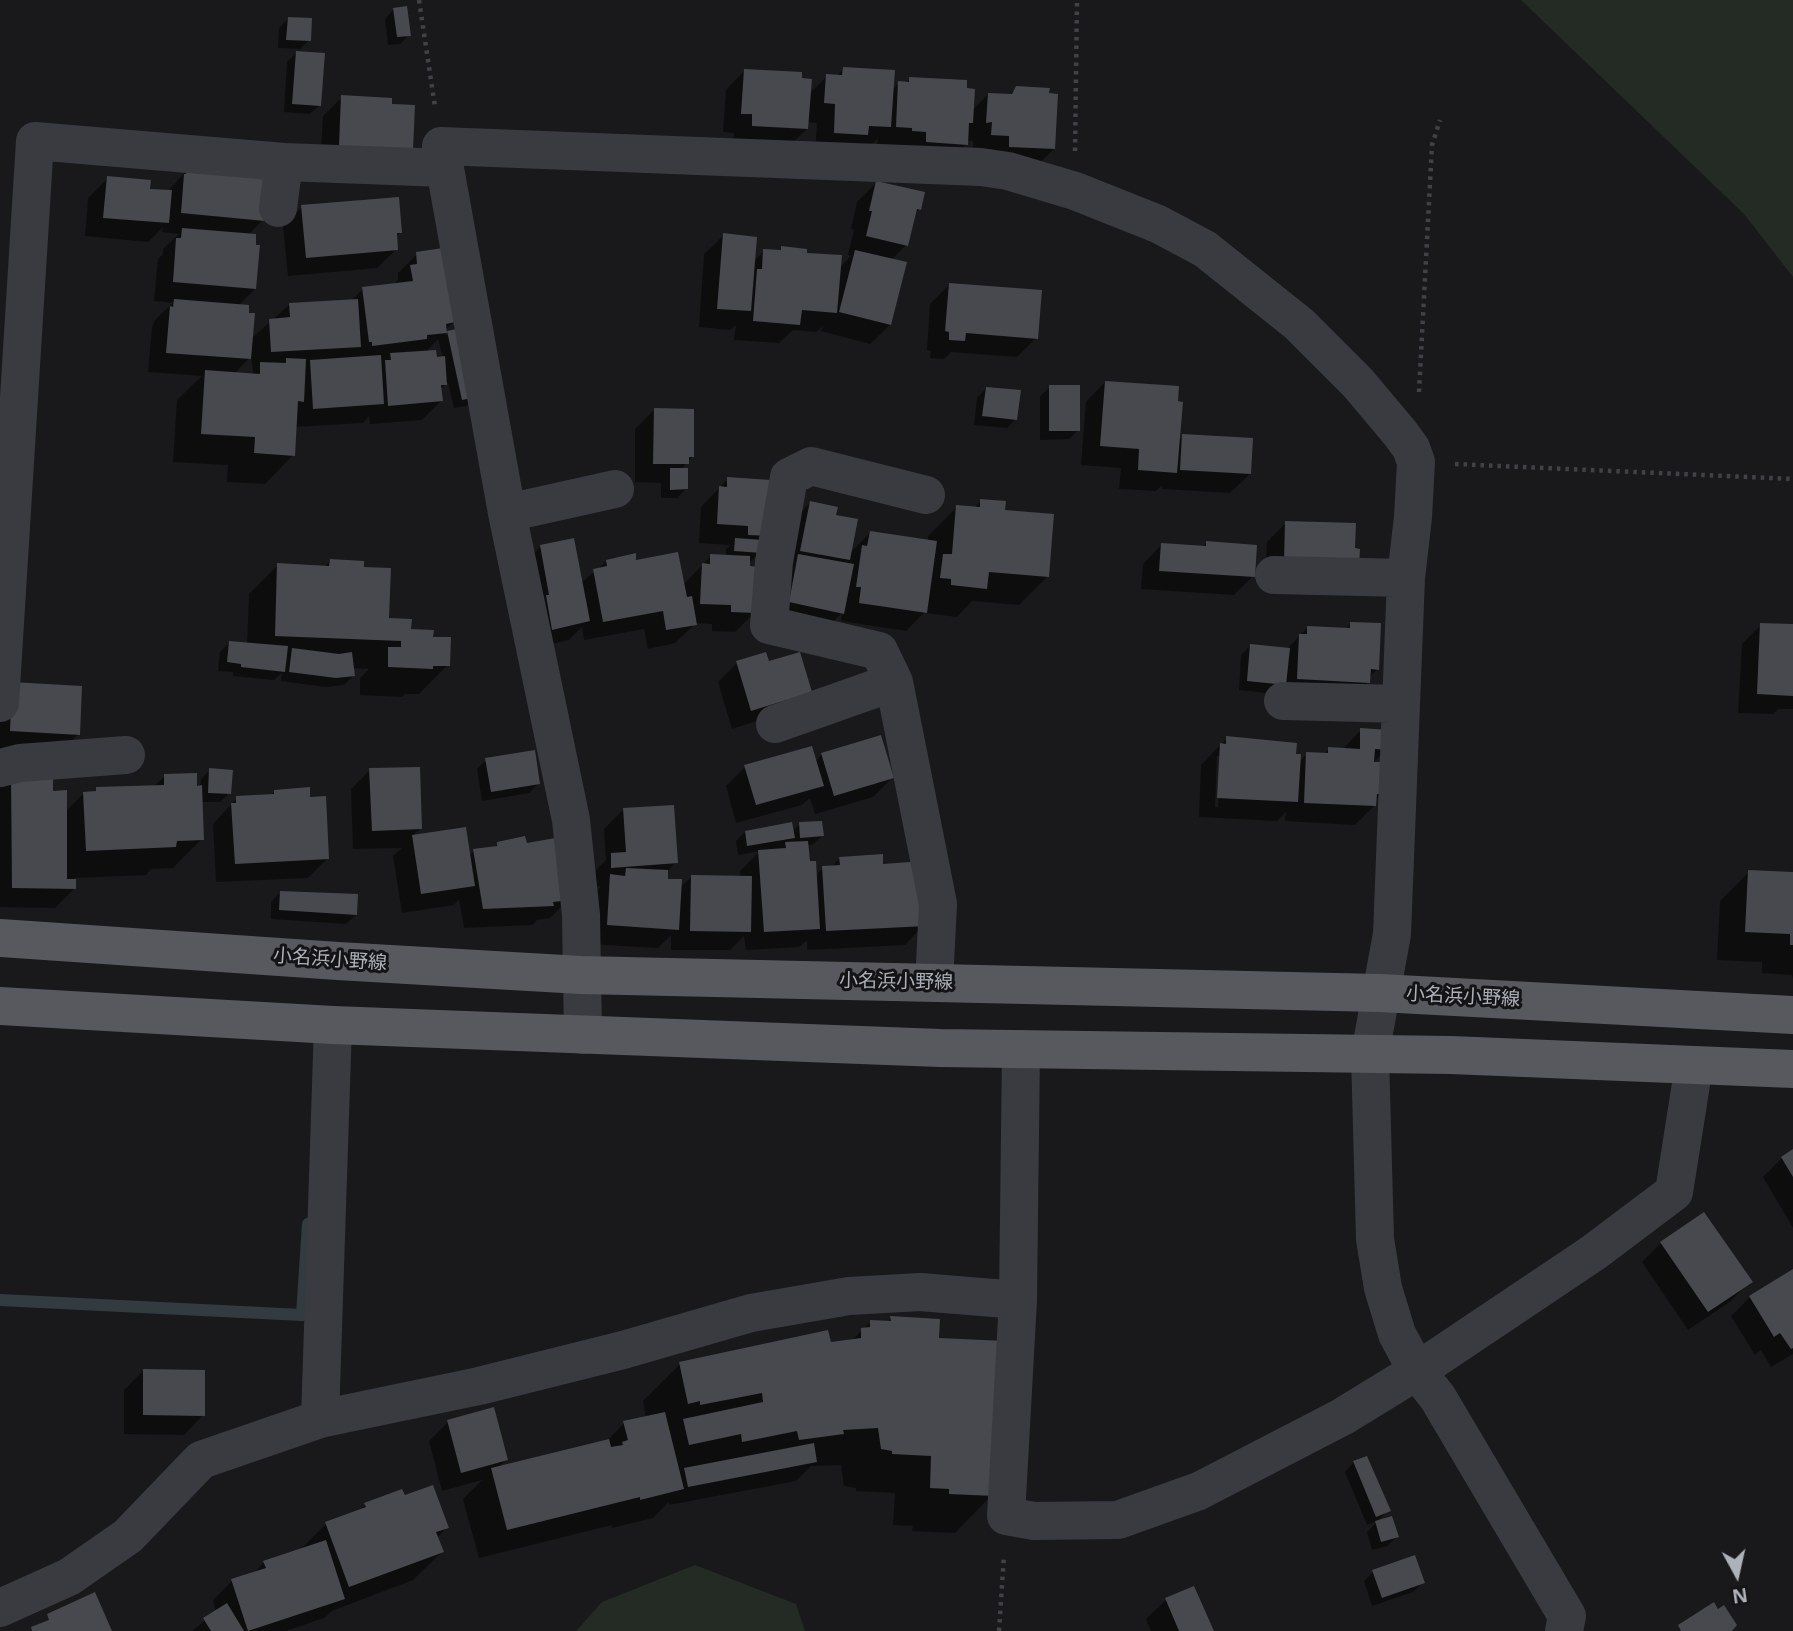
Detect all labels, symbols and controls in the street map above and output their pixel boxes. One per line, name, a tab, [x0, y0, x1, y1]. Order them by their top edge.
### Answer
street label: 小名浜小野線	[272, 945, 388, 975]
street label: 小名浜小野線	[839, 970, 953, 994]
street label: 小名浜小野線	[1405, 983, 1521, 1011]
north arrow	[1702, 1540, 1772, 1610]
text: N	[1730, 1582, 1749, 1610]

